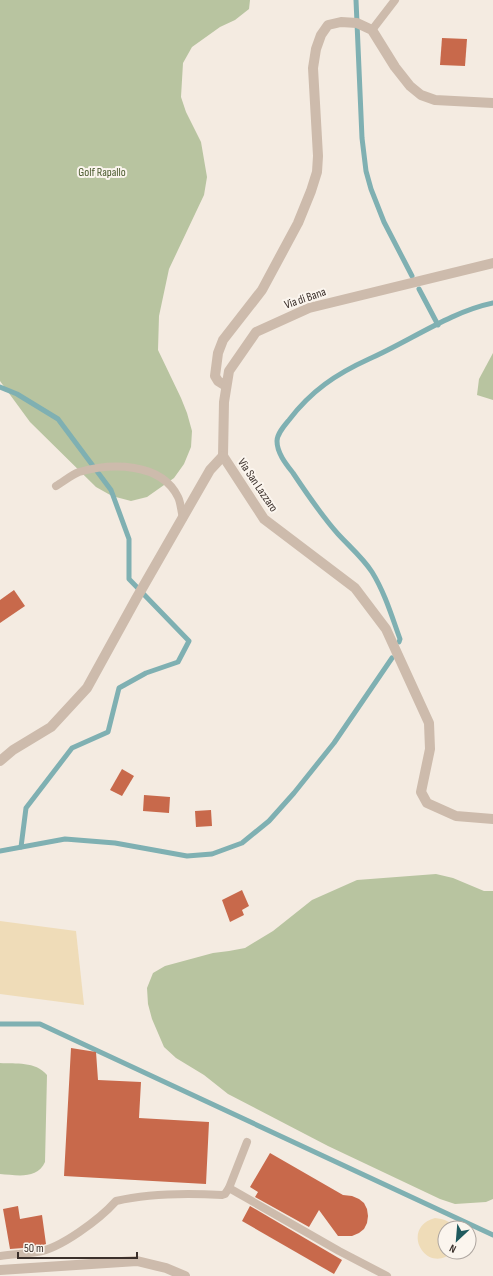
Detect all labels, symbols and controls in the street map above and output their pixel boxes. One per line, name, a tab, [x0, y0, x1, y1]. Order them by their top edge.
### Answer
park label: Golf Rapallo	[78, 165, 126, 180]
street label: Via di Bana	[282, 284, 328, 313]
street label: Via San Lazzaro	[234, 456, 281, 515]
north arrow	[437, 1220, 477, 1260]
scale bar	[18, 1234, 137, 1260]
text: 50 m	[24, 1241, 44, 1256]
text: N	[447, 1241, 458, 1256]

